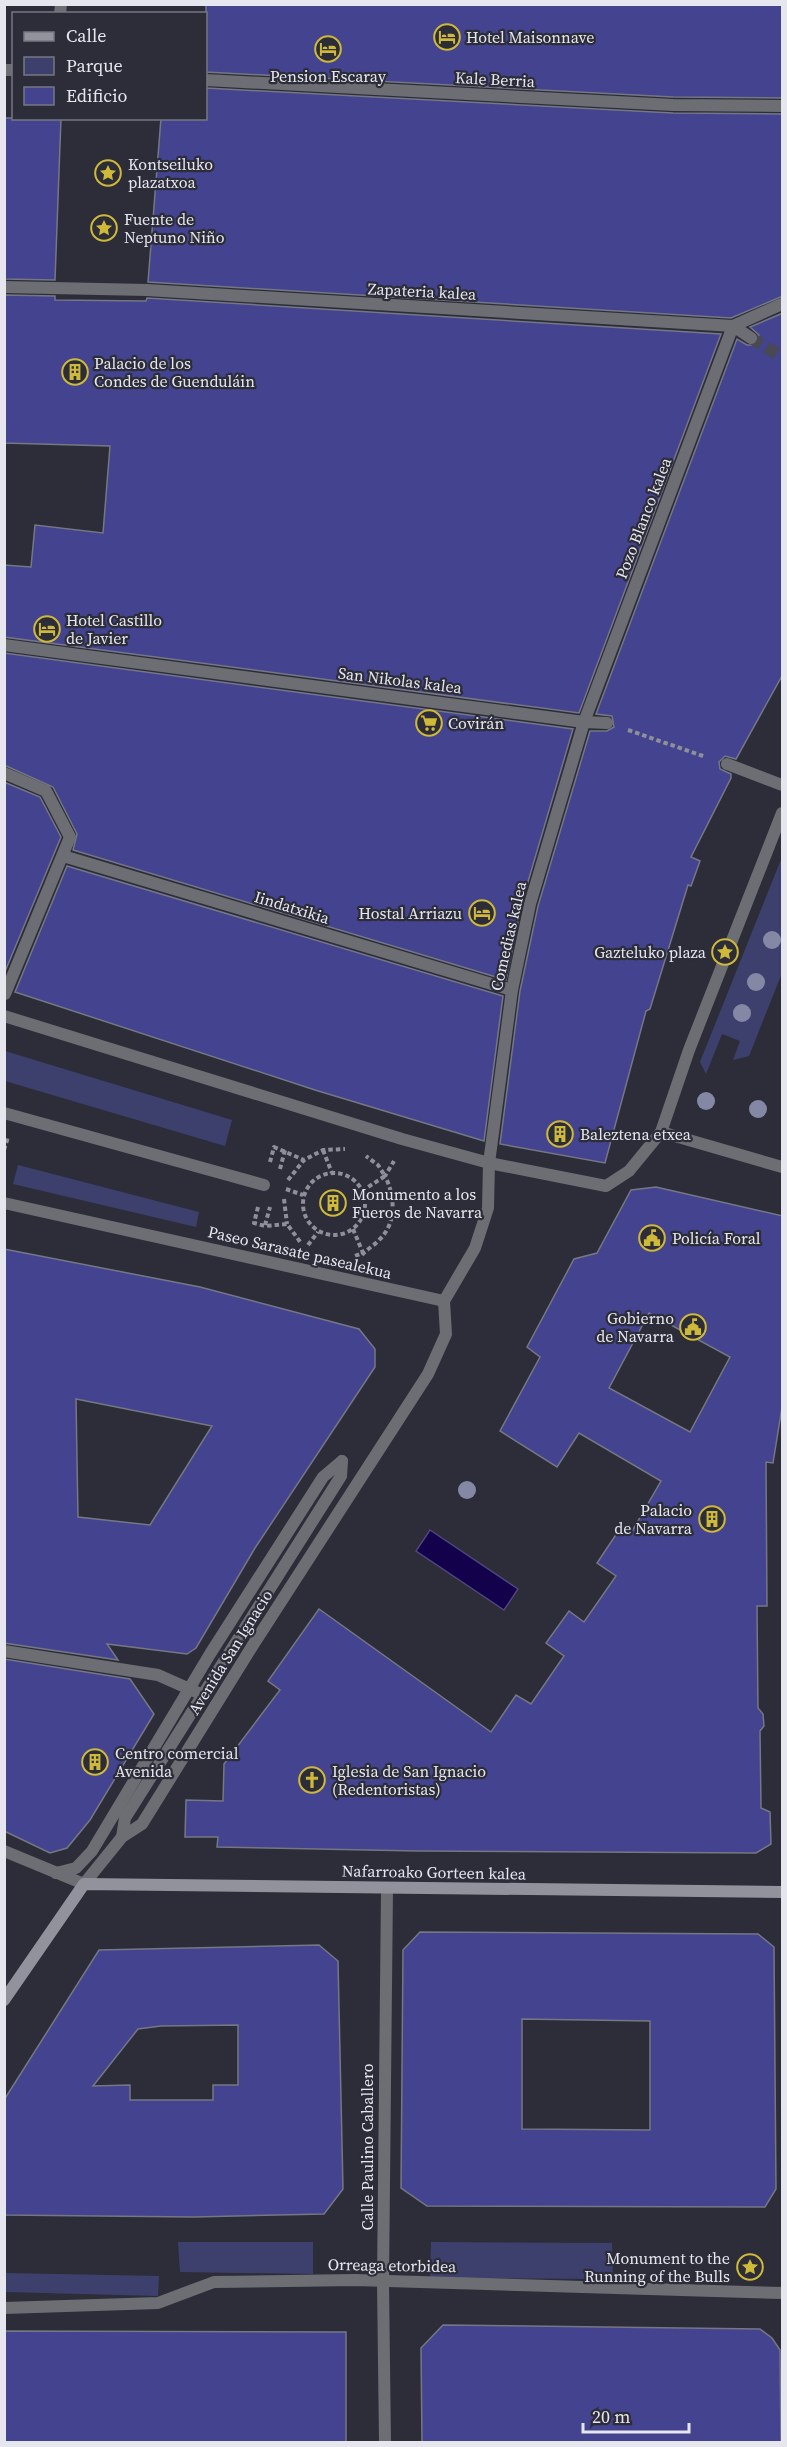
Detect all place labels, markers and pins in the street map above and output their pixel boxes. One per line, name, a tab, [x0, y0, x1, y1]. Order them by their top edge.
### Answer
hotel icon: Hotel Maisonnave	[432, 22, 462, 52]
place label: Hotel Maisonnave	[466, 26, 595, 48]
hotel icon: Pension Escaray	[313, 34, 343, 64]
place label: Pension Escaray	[270, 65, 387, 87]
place label: Kontseiluko plazatxoa	[128, 153, 213, 193]
place icon: Kontseiluko plazatxoa	[93, 158, 123, 188]
place label: Fuente de Neptuno Niño	[124, 208, 225, 248]
place icon: Fuente de Neptuno Niño	[89, 213, 119, 243]
place label: Palacio de los Condes de Guenduláin	[94, 352, 255, 392]
building icon: Palacio de los Condes de Guenduláin	[60, 357, 90, 387]
place label: Hotel Castillo de Javier	[66, 609, 162, 649]
hotel icon: Hotel Castillo de Javier	[32, 614, 62, 644]
supermarket icon: Covirán	[414, 708, 444, 738]
place label: Covirán	[448, 712, 504, 734]
hotel icon: Hostal Arriazu	[467, 898, 497, 928]
place label: Hostal Arriazu	[358, 902, 462, 924]
place icon: Gazteluko plaza	[710, 937, 740, 967]
place label: Gazteluko plaza	[594, 941, 707, 963]
building icon: Baleztena etxea	[545, 1119, 575, 1149]
place label: Baleztena etxea	[580, 1123, 692, 1145]
place label: Monumento a los Fueros de Navarra	[352, 1183, 483, 1223]
building icon: Monumento a los Fueros de Navarra	[318, 1188, 348, 1218]
public building icon: Policía Foral	[637, 1223, 667, 1253]
place label: Policía Foral	[672, 1227, 761, 1249]
place label: Gobierno de Navarra	[596, 1307, 675, 1347]
public building icon: Gobierno de Navarra	[678, 1312, 708, 1342]
place label: Palacio de Navarra	[614, 1499, 693, 1539]
building icon: Palacio de Navarra	[697, 1504, 727, 1534]
place label: Centro comercial Avenida	[115, 1742, 239, 1782]
building icon: Centro comercial Avenida	[80, 1747, 110, 1777]
place label: Iglesia de San Ignacio (Redentoristas)	[332, 1760, 486, 1800]
church icon: Iglesia de San Ignacio (Redentoristas)	[297, 1765, 327, 1795]
place label: Monument to the Running of the Bulls	[584, 2247, 730, 2287]
place icon: Monument to the Running of the Bulls	[735, 2252, 765, 2282]

